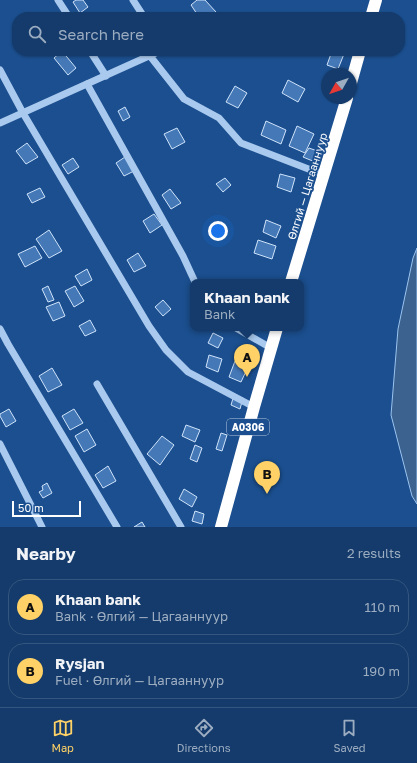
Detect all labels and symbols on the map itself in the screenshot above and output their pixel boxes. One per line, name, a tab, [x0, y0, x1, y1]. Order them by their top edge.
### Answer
north arrow	[321, 68, 357, 104]
street label: Өлгий — Цагааннуур	[285, 131, 330, 241]
your location	[208, 221, 228, 241]
pin: A	[234, 344, 260, 377]
road number: A0306	[227, 419, 269, 435]
pin: B	[254, 461, 280, 494]
scale bar	[12, 499, 81, 518]

